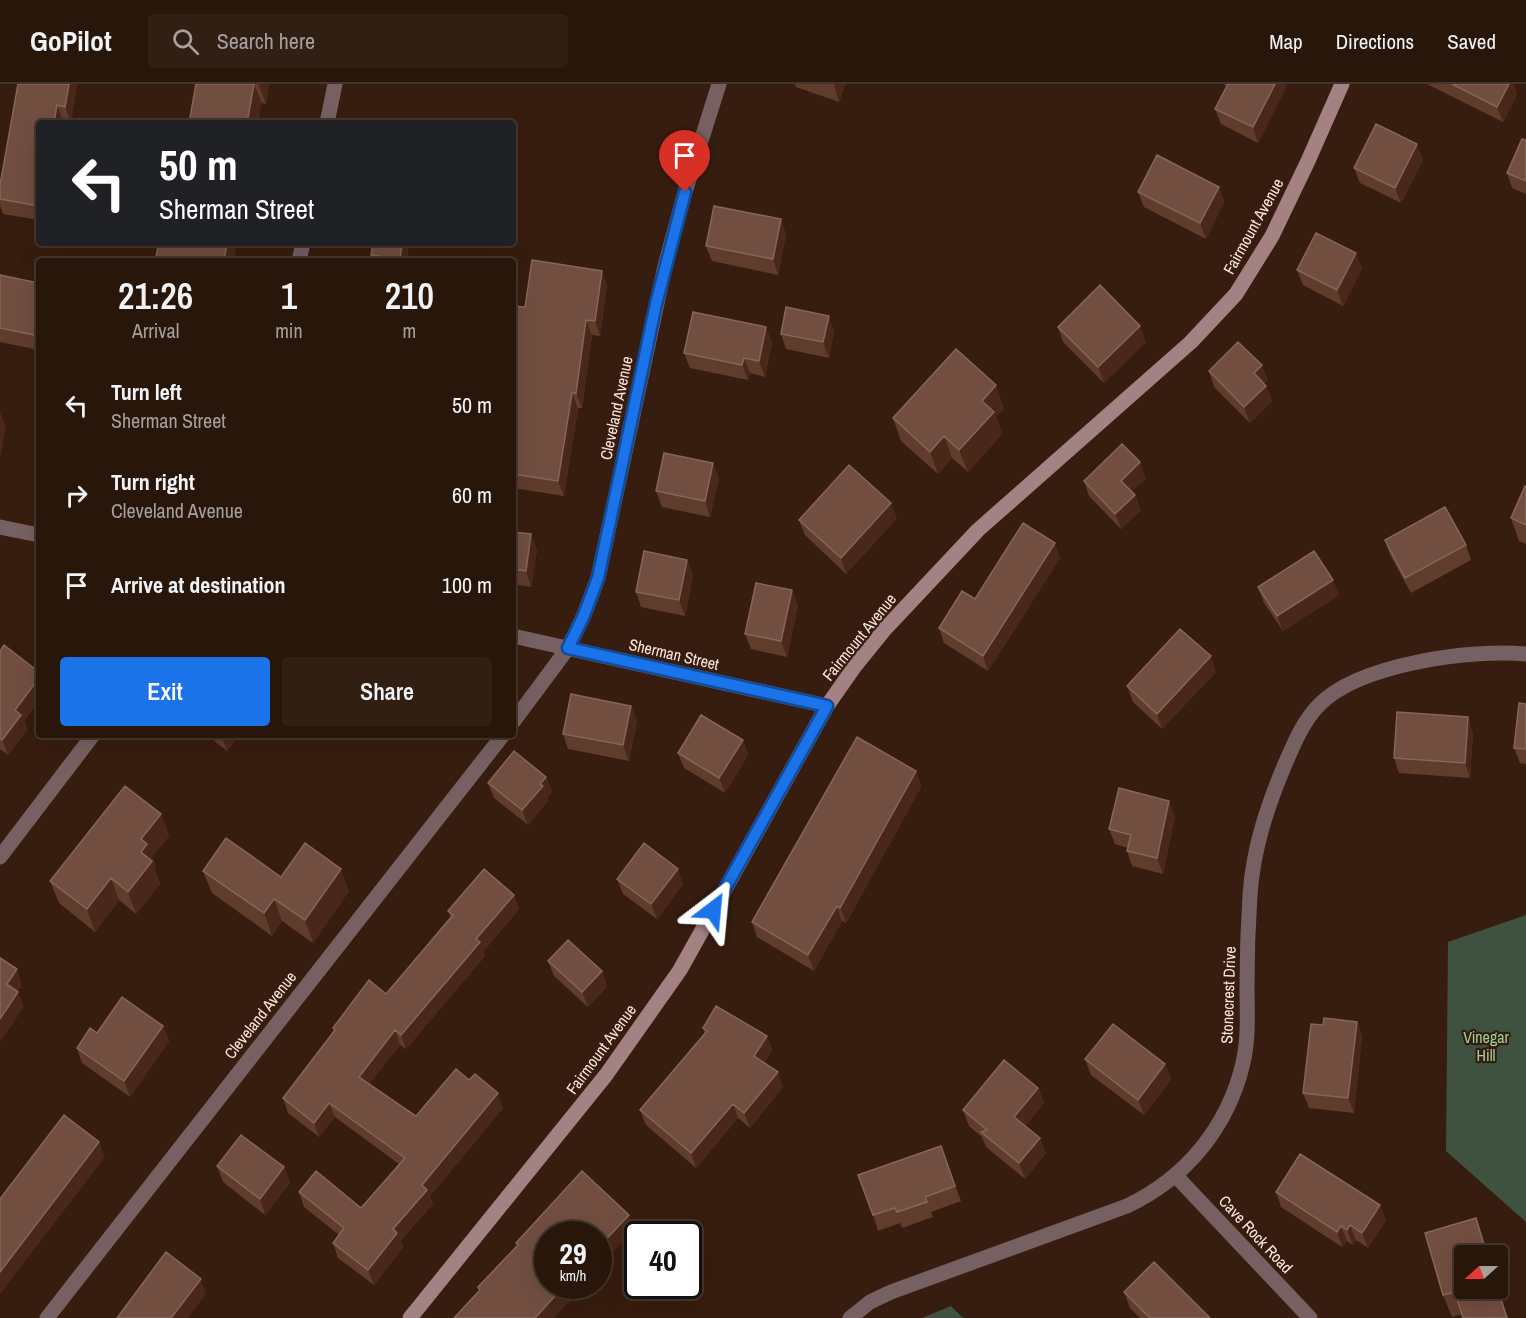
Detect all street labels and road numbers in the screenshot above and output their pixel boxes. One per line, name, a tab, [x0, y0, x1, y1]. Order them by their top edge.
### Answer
street label: Fairmount Avenue	[1218, 174, 1288, 278]
street label: Cleveland Avenue	[594, 354, 638, 462]
street label: Fairmount Avenue	[817, 589, 901, 685]
street label: Sherman Street	[627, 633, 722, 675]
street label: Stonecrest Drive	[1215, 946, 1241, 1044]
street label: Cleveland Avenue	[219, 967, 301, 1063]
street label: Fairmount Avenue	[561, 1000, 641, 1098]
street label: Cave Rock Road	[1214, 1190, 1298, 1278]

